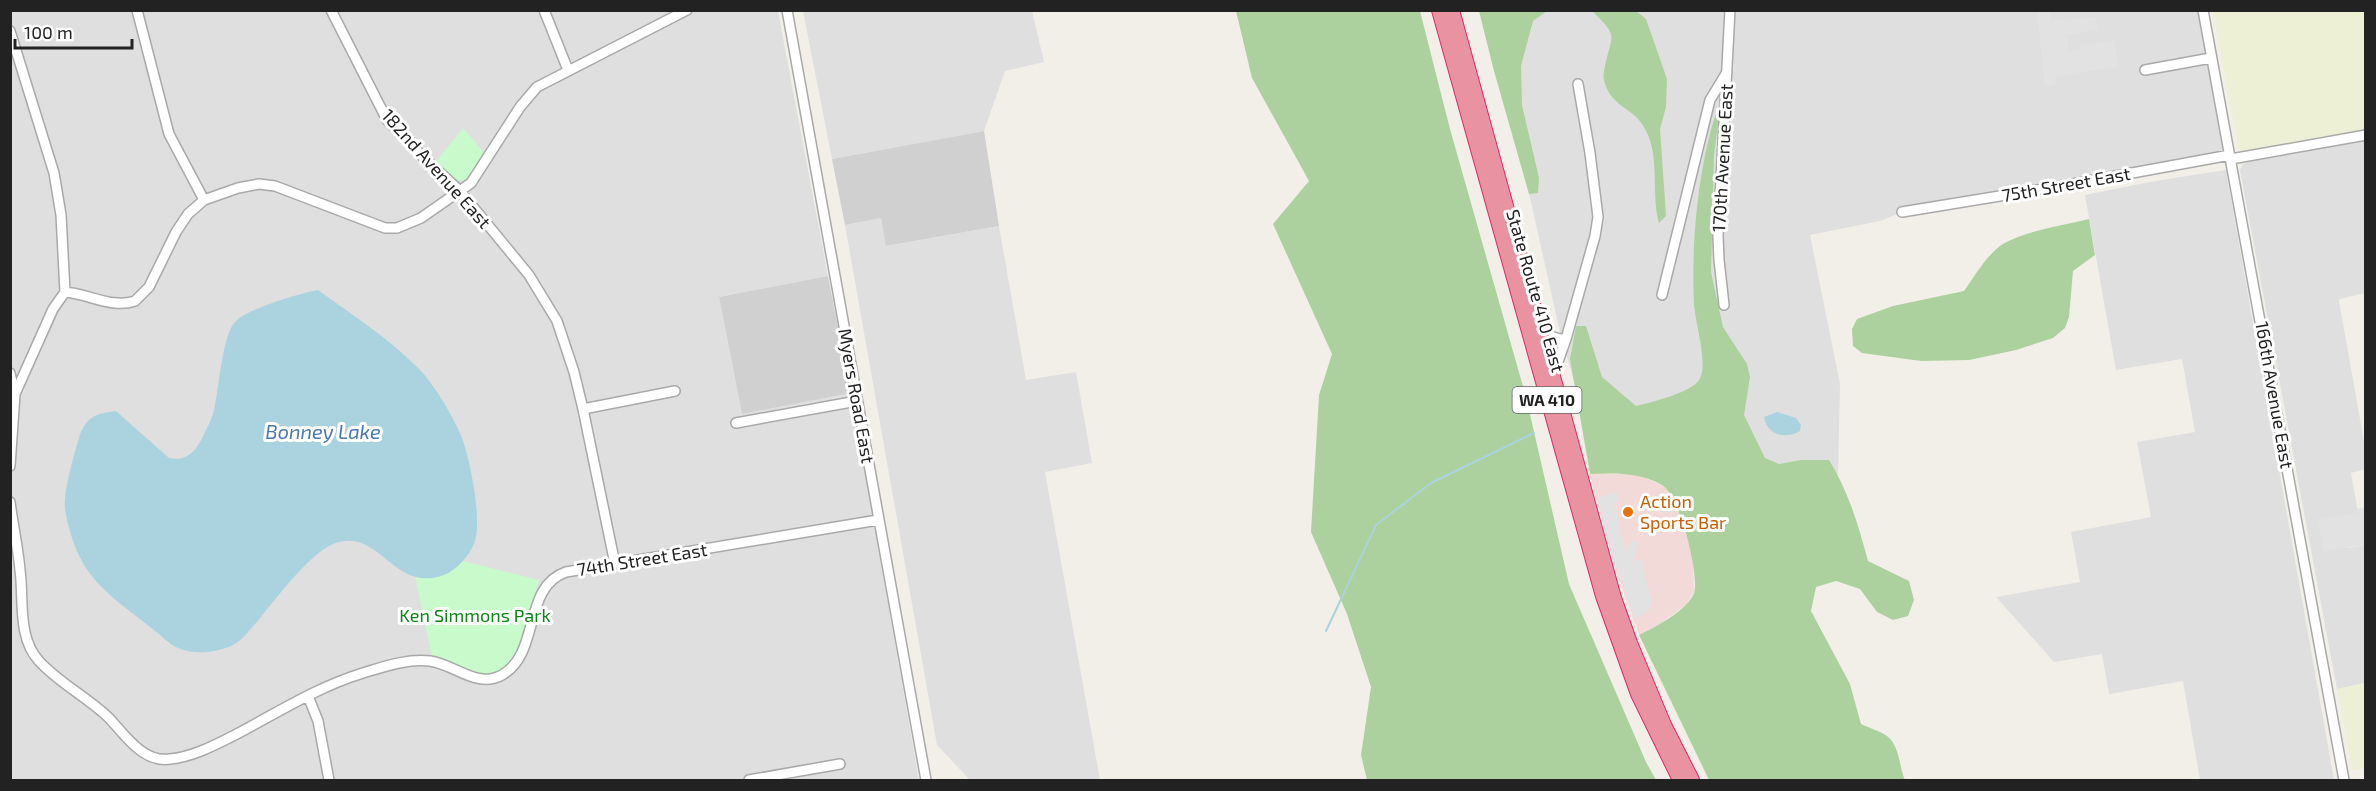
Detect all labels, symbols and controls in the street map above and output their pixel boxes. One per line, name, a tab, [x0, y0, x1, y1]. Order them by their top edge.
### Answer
scale bar	[15, 12, 132, 50]
text: 100 m	[24, 21, 73, 43]
street label: 170th Avenue East	[1707, 83, 1737, 233]
street label: 182nd Avenue East	[377, 104, 496, 233]
street label: 75th Street East	[2000, 162, 2132, 206]
street label: State Route 410 East	[1502, 207, 1570, 375]
street label: 166th Avenue East	[2251, 320, 2299, 470]
street label: Myers Road East	[834, 327, 880, 465]
road number: WA 410	[1512, 387, 1582, 413]
water label: Bonney Lake	[265, 419, 381, 444]
place label: Action Sports Bar	[1640, 490, 1726, 533]
marker: Action Sports Bar	[1621, 505, 1635, 519]
street label: 74th Street East	[575, 538, 709, 580]
park label: Ken Simmons Park	[399, 604, 551, 626]

